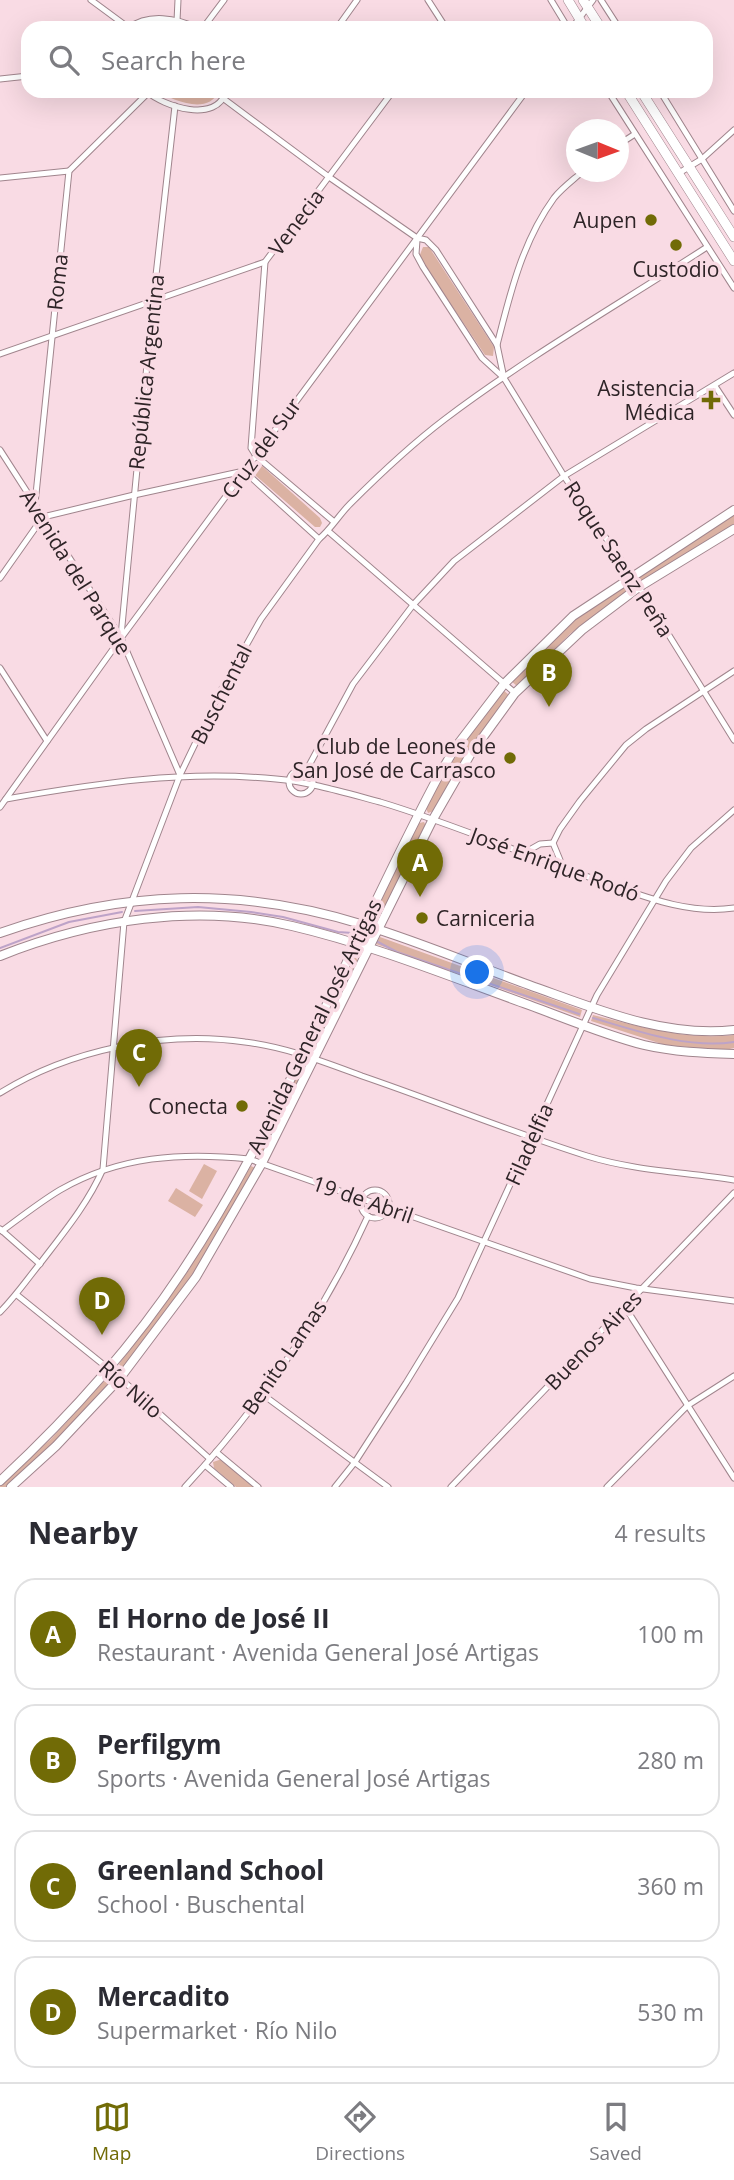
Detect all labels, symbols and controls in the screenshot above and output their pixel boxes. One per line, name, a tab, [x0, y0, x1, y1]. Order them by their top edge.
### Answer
search box	[21, 21, 713, 98]
icon: search	[45, 41, 83, 79]
text: Search here	[101, 42, 246, 78]
north arrow	[566, 119, 629, 182]
street label: Venecia	[262, 183, 330, 261]
place label: Aupen	[573, 206, 637, 234]
marker: Aupen	[643, 212, 659, 228]
marker: Custodio	[668, 237, 684, 253]
street label: Roma	[40, 252, 74, 312]
place label: Custodio	[632, 255, 720, 283]
street label: República Argentina	[122, 273, 170, 471]
place label: Asistencia Médica	[597, 374, 695, 426]
marker: Asistencia Médica	[701, 390, 721, 410]
street label: Cruz del Sur	[215, 392, 307, 504]
street label: Roque Saenz Peña	[558, 476, 680, 642]
street label: Avenida del Parque	[14, 484, 138, 660]
street label: Buschental	[184, 639, 258, 749]
pin: B	[526, 649, 572, 707]
place label: Club de Leones de San José de Carrasco	[292, 732, 496, 784]
marker: Club de Leones de San José de Carrasco	[502, 750, 518, 766]
street label: José Enrique Rodó	[465, 820, 643, 908]
pin: A	[397, 839, 443, 897]
street label: Avenida General José Artigas	[240, 894, 388, 1158]
place label: Carniceria	[436, 904, 535, 932]
marker: Carniceria	[414, 910, 430, 926]
your location	[460, 955, 494, 989]
pin: C	[116, 1029, 162, 1087]
place label: Conecta	[148, 1092, 228, 1120]
marker: Conecta	[234, 1098, 250, 1114]
street label: Filadelfia	[498, 1099, 560, 1189]
street label: 19 de Abril	[309, 1169, 417, 1229]
pin: D	[79, 1277, 125, 1335]
street label: Buenos Aires	[538, 1284, 648, 1396]
street label: Benito Lamas	[235, 1294, 333, 1420]
street label: Río Nilo	[93, 1354, 169, 1424]
text: Nearby	[28, 1512, 138, 1553]
text: 4 results	[615, 1517, 706, 1549]
text: El Horno de José II	[97, 1600, 330, 1636]
text: A	[45, 1618, 61, 1650]
text: 100 m	[637, 1618, 704, 1650]
text: Restaurant · Avenida General José Artigas	[97, 1636, 539, 1668]
text: Perfilgym	[97, 1726, 221, 1762]
text: B	[45, 1744, 61, 1776]
text: 280 m	[637, 1744, 704, 1776]
text: Sports · Avenida General José Artigas	[97, 1762, 490, 1794]
text: Greenland School	[97, 1852, 324, 1888]
text: C	[46, 1870, 60, 1902]
text: 360 m	[637, 1870, 704, 1902]
text: School · Buschental	[97, 1888, 305, 1920]
text: Mercadito	[97, 1978, 230, 2014]
text: D	[44, 1996, 62, 2028]
text: 530 m	[637, 1996, 704, 2028]
text: Supermarket · Río Nilo	[97, 2014, 337, 2046]
tab: Map	[92, 2098, 131, 2166]
tab: Directions	[315, 2098, 405, 2166]
tab: Saved	[589, 2098, 642, 2166]

